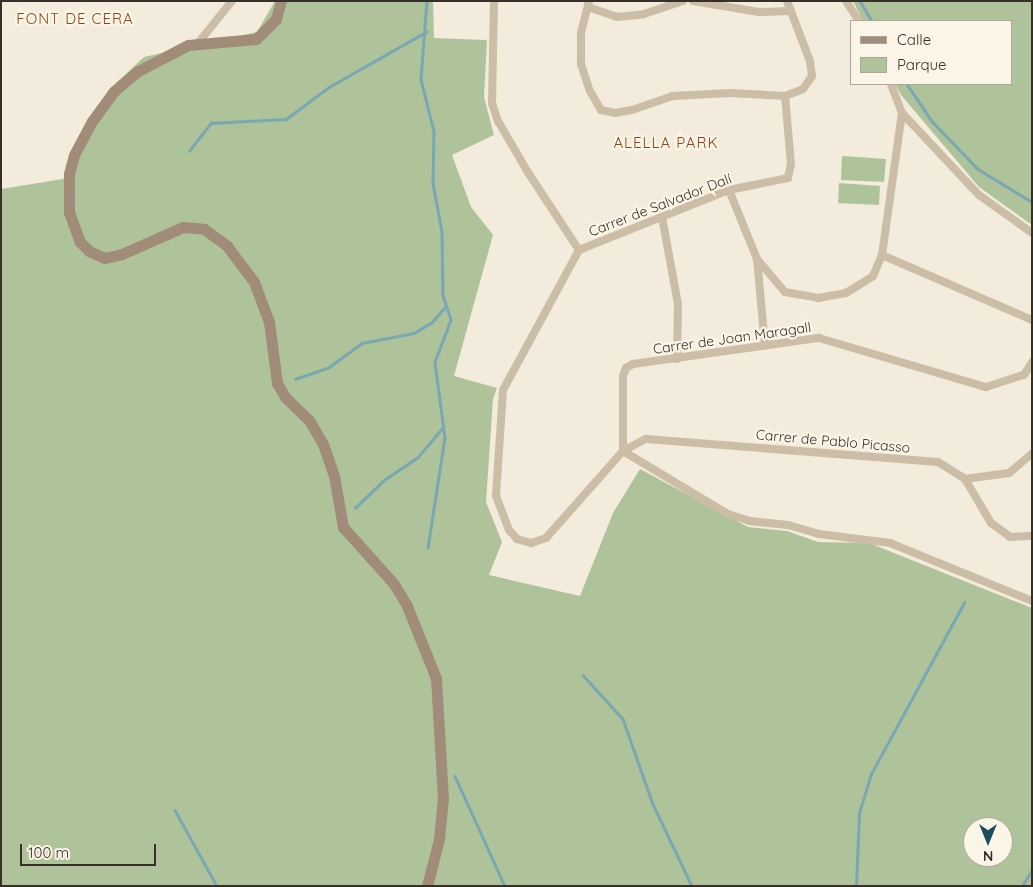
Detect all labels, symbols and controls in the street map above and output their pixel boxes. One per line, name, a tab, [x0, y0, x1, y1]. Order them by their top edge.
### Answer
district label: FONT DE CERA	[15, 10, 135, 28]
legend	[850, 20, 1013, 85]
text: Calle	[897, 30, 931, 49]
text: Parque	[897, 55, 947, 74]
district label: ALELLA PARK	[612, 134, 720, 152]
street label: Carrer de Salvador Dalí	[586, 170, 734, 240]
street label: Carrer de Joan Maragall	[652, 319, 812, 357]
street label: Carrer de Pablo Picasso	[755, 426, 911, 456]
north arrow	[963, 817, 1013, 867]
scale bar	[22, 834, 159, 866]
text: 100 m	[28, 843, 69, 862]
text: N	[983, 847, 993, 865]

